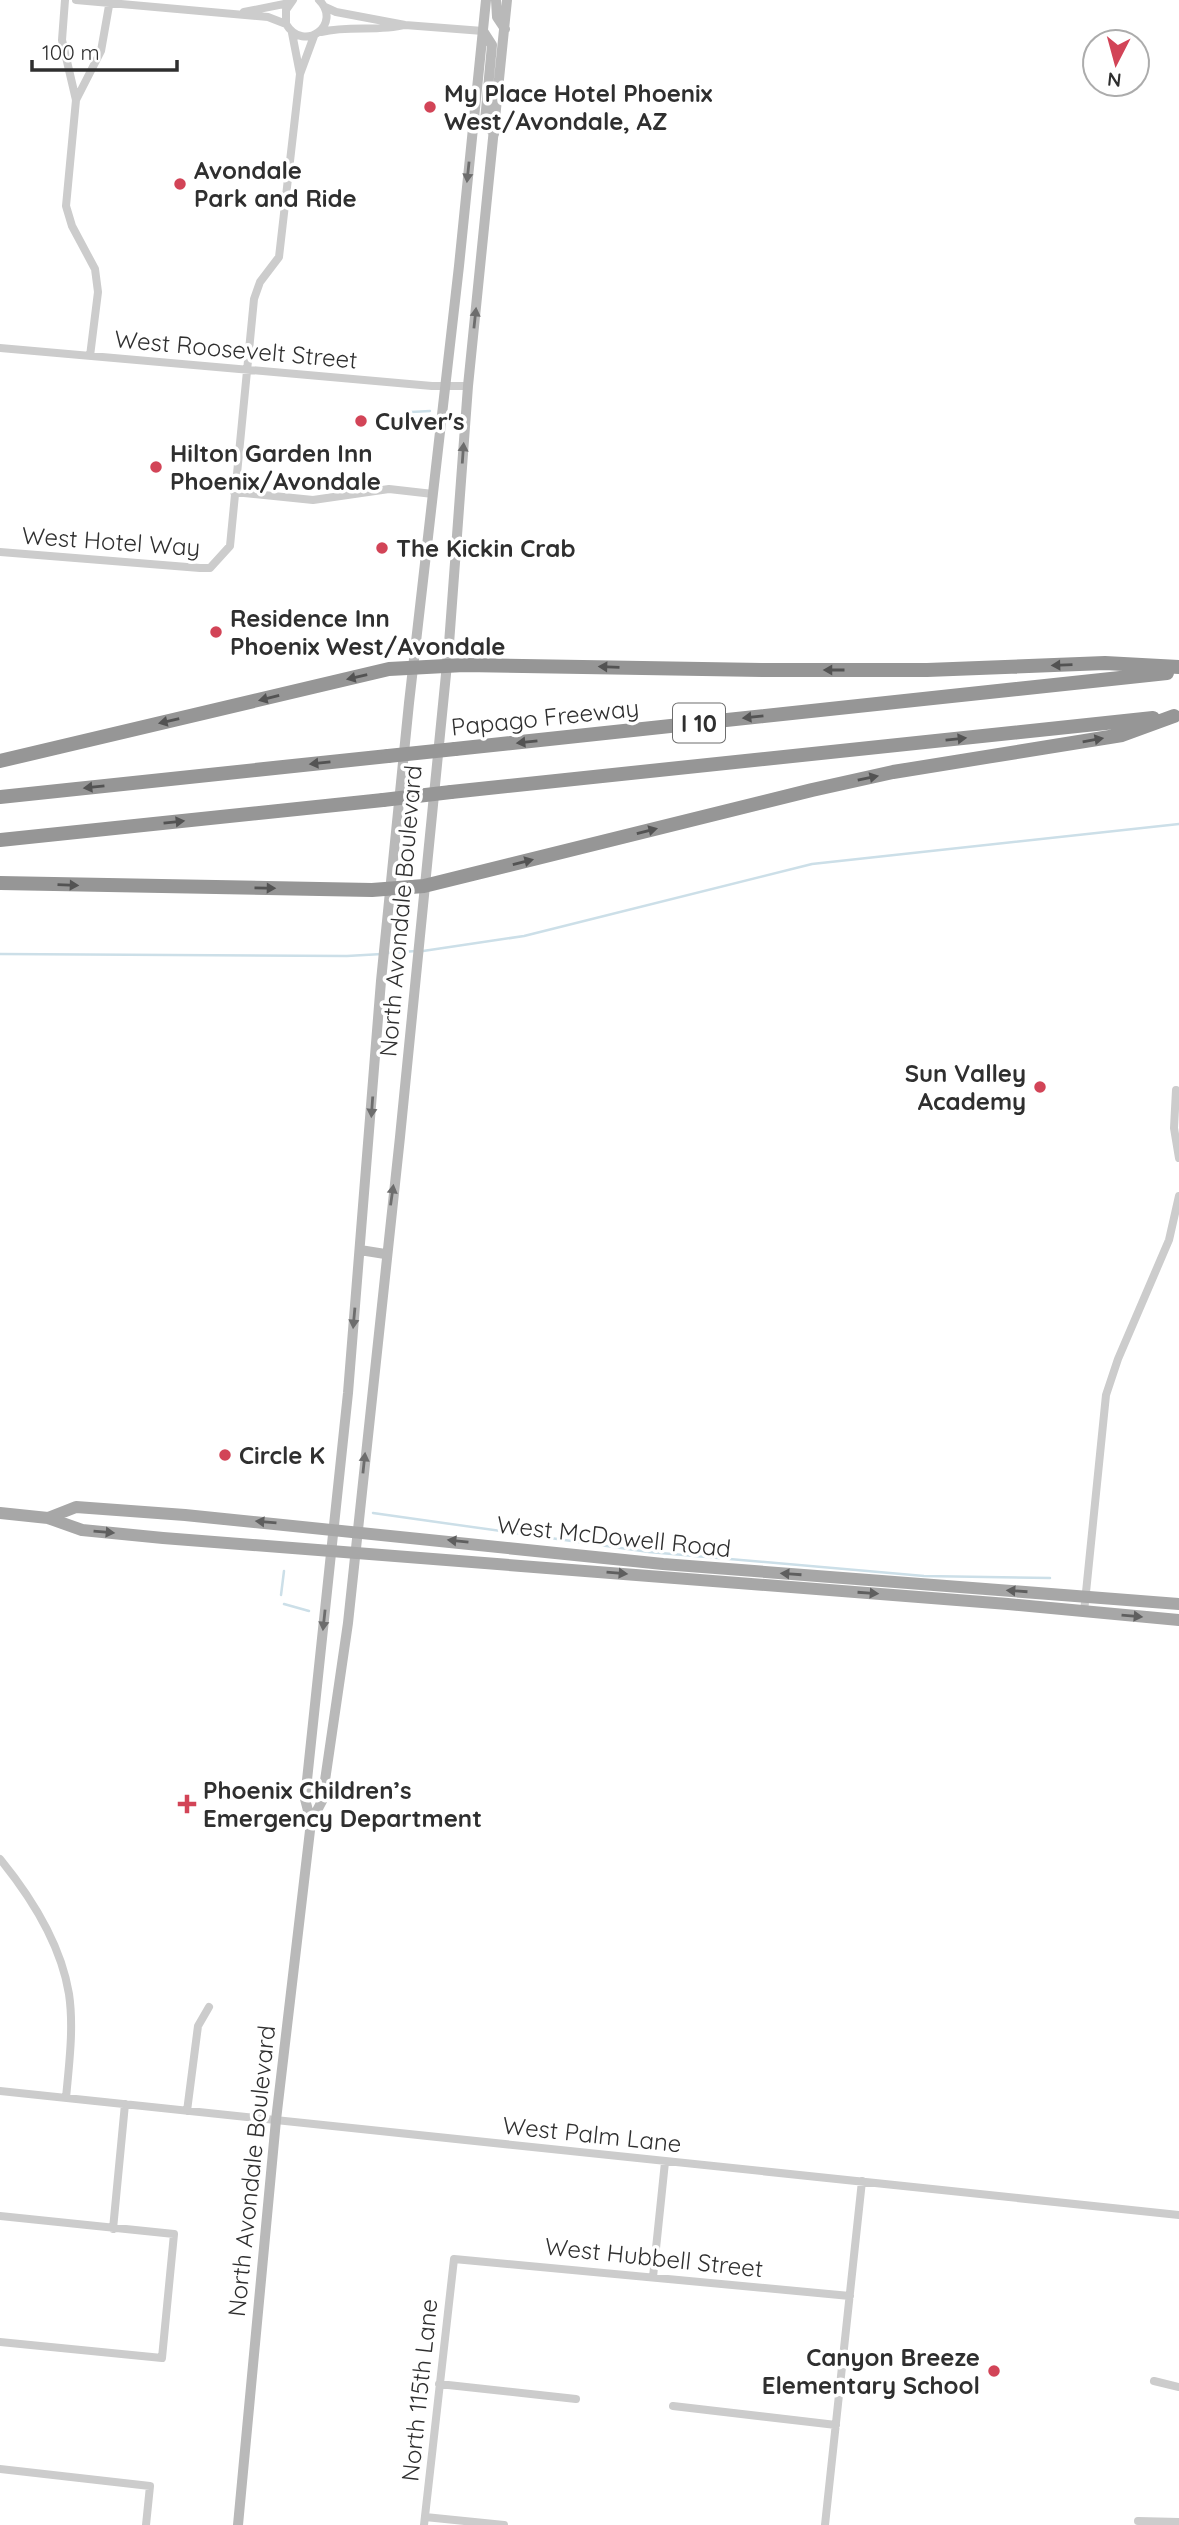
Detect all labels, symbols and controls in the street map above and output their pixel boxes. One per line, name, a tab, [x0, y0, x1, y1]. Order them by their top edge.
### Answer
scale bar	[32, 28, 177, 72]
north arrow	[1081, 28, 1151, 98]
text: 100 m	[42, 39, 100, 65]
text: N	[1106, 67, 1122, 93]
place label: My Place Hotel Phoenix West/Avondale, AZ	[444, 78, 713, 136]
marker: My Place Hotel Phoenix West/Avondale, AZ	[422, 99, 438, 115]
place label: Avondale Park and Ride	[194, 155, 357, 213]
one-way arrow	[462, 161, 473, 183]
marker: Avondale Park and Ride	[172, 176, 188, 192]
one-way arrow	[470, 307, 481, 329]
street label: West Roosevelt Street	[113, 323, 359, 375]
place label: Culver's	[375, 406, 465, 436]
marker: Culver's	[353, 413, 369, 429]
place label: Hilton Garden Inn Phoenix/Avondale	[170, 438, 381, 496]
one-way arrow	[458, 442, 469, 464]
marker: Hilton Garden Inn Phoenix/Avondale	[148, 459, 164, 475]
street label: West Hotel Way	[21, 520, 201, 562]
place label: The Kickin Crab	[396, 533, 576, 563]
marker: The Kickin Crab	[374, 540, 390, 556]
place label: Residence Inn Phoenix West/Avondale	[230, 603, 505, 661]
marker: Residence Inn Phoenix West/Avondale	[208, 624, 224, 640]
one-way arrow	[1051, 659, 1073, 670]
one-way arrow	[598, 662, 620, 673]
one-way arrow	[823, 664, 845, 676]
one-way arrow	[346, 671, 368, 682]
street label: Papago Freeway	[450, 692, 640, 742]
one-way arrow	[258, 693, 280, 704]
road number: I 10	[673, 704, 725, 743]
one-way arrow	[742, 712, 764, 723]
one-way arrow	[158, 716, 180, 727]
one-way arrow	[945, 733, 967, 744]
one-way arrow	[1082, 734, 1104, 745]
one-way arrow	[515, 736, 537, 747]
one-way arrow	[309, 758, 331, 769]
street label: North Avondale Boulevard	[372, 764, 428, 1058]
one-way arrow	[857, 772, 879, 783]
one-way arrow	[82, 782, 104, 793]
one-way arrow	[163, 816, 185, 827]
one-way arrow	[636, 825, 658, 836]
one-way arrow	[512, 856, 534, 867]
one-way arrow	[57, 879, 79, 890]
one-way arrow	[254, 883, 276, 894]
place label: Sun Valley Academy	[905, 1058, 1026, 1116]
marker: Sun Valley Academy	[1032, 1079, 1048, 1095]
one-way arrow	[366, 1096, 377, 1118]
one-way arrow	[387, 1184, 398, 1206]
one-way arrow	[348, 1308, 359, 1330]
place label: Circle K	[239, 1440, 325, 1470]
marker: Circle K	[217, 1447, 233, 1463]
one-way arrow	[359, 1451, 370, 1473]
street label: West McDowell Road	[495, 1509, 733, 1563]
one-way arrow	[255, 1516, 277, 1527]
one-way arrow	[93, 1527, 115, 1538]
one-way arrow	[447, 1535, 469, 1546]
one-way arrow	[606, 1568, 628, 1579]
one-way arrow	[779, 1568, 801, 1579]
one-way arrow	[1006, 1585, 1028, 1596]
one-way arrow	[858, 1588, 880, 1599]
one-way arrow	[318, 1609, 329, 1631]
one-way arrow	[1121, 1611, 1143, 1622]
place label: Phoenix Children’s Emergency Department	[203, 1775, 482, 1833]
marker: Phoenix Children’s Emergency Department	[177, 1794, 197, 1814]
street label: North Avondale Boulevard	[221, 2024, 281, 2318]
street label: West Palm Lane	[501, 2110, 683, 2158]
street label: West Hubbell Street	[543, 2231, 765, 2283]
street label: North 115th Lane	[394, 2297, 444, 2483]
place label: Canyon Breeze Elementary School	[762, 2342, 980, 2400]
marker: Canyon Breeze Elementary School	[986, 2363, 1002, 2379]

